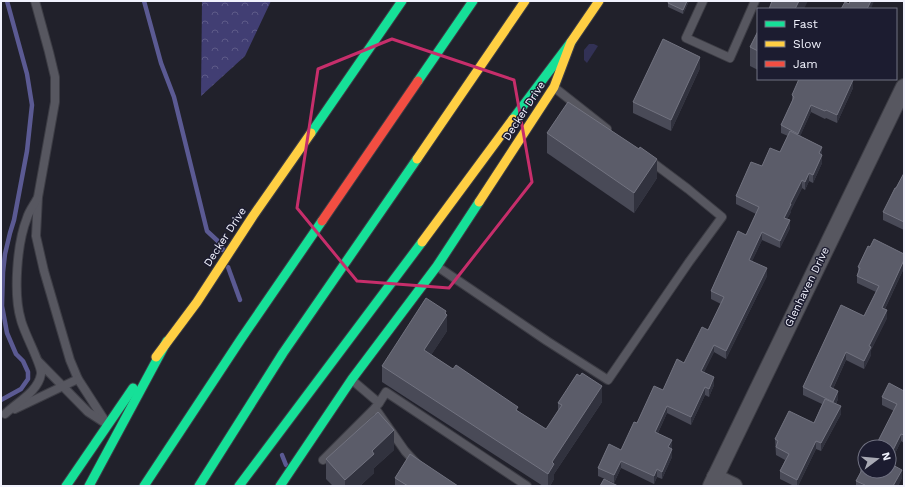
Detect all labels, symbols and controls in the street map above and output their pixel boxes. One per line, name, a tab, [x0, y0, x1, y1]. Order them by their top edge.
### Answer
legend	[757, 8, 897, 80]
text: Fast	[793, 17, 818, 31]
text: Slow	[793, 37, 821, 51]
text: Jam	[793, 57, 818, 71]
street label: Decker Drive	[500, 79, 548, 143]
street label: Decker Drive	[201, 205, 249, 269]
street label: Glenhaven Drive	[782, 245, 832, 329]
north arrow	[857, 439, 897, 479]
text: N	[879, 451, 894, 462]

